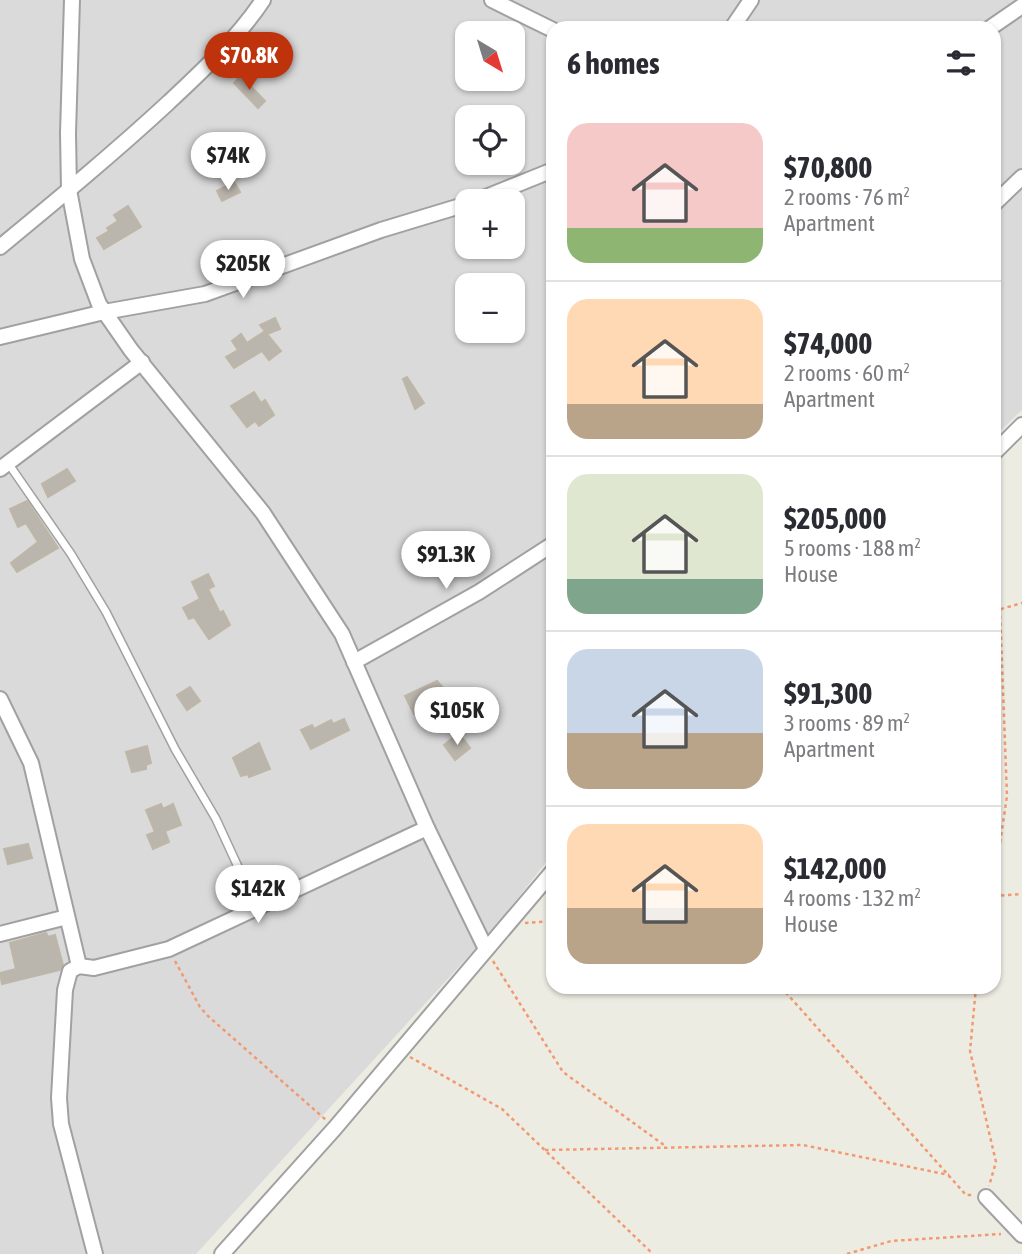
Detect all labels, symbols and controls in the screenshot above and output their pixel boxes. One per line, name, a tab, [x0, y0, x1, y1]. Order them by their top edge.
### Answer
north arrow	[455, 21, 525, 91]
map controls	[455, 21, 525, 343]
pin: $70.8K	[192, 32, 306, 92]
text: $70.8K	[220, 42, 278, 68]
icon: filters	[942, 44, 980, 82]
text: 6 homes	[567, 46, 660, 80]
button: locate	[455, 105, 525, 175]
pin: $74K	[187, 132, 269, 192]
text: $74K	[207, 142, 249, 168]
text: $70,800	[784, 150, 872, 184]
icon: home	[623, 151, 707, 235]
text: 2 rooms · 76 m²	[784, 184, 910, 210]
button: +	[455, 189, 525, 259]
text: Apartment	[784, 210, 875, 236]
pin: $205K	[194, 240, 292, 300]
text: $205K	[216, 250, 270, 276]
button: −	[455, 273, 525, 343]
text: $74,000	[784, 326, 872, 360]
icon: home	[623, 327, 707, 411]
text: 2 rooms · 60 m²	[784, 360, 910, 386]
text: Apartment	[784, 386, 875, 412]
text: $205,000	[784, 501, 887, 535]
icon: home	[623, 502, 707, 586]
pin: $91.3K	[389, 532, 503, 591]
text: 5 rooms · 188 m²	[784, 535, 921, 561]
text: $91.3K	[417, 541, 475, 567]
text: House	[784, 561, 838, 587]
text: $91,300	[784, 676, 872, 710]
icon: home	[623, 677, 707, 761]
pin: $105K	[408, 688, 506, 747]
text: $105K	[430, 697, 484, 723]
text: 3 rooms · 89 m²	[784, 710, 910, 736]
text: Apartment	[784, 736, 875, 762]
text: $142,000	[784, 851, 887, 885]
icon: home	[623, 852, 707, 936]
pin: $142K	[209, 866, 307, 925]
text: $142K	[231, 875, 285, 901]
text: 4 rooms · 132 m²	[784, 885, 921, 911]
text: House	[784, 911, 838, 937]

